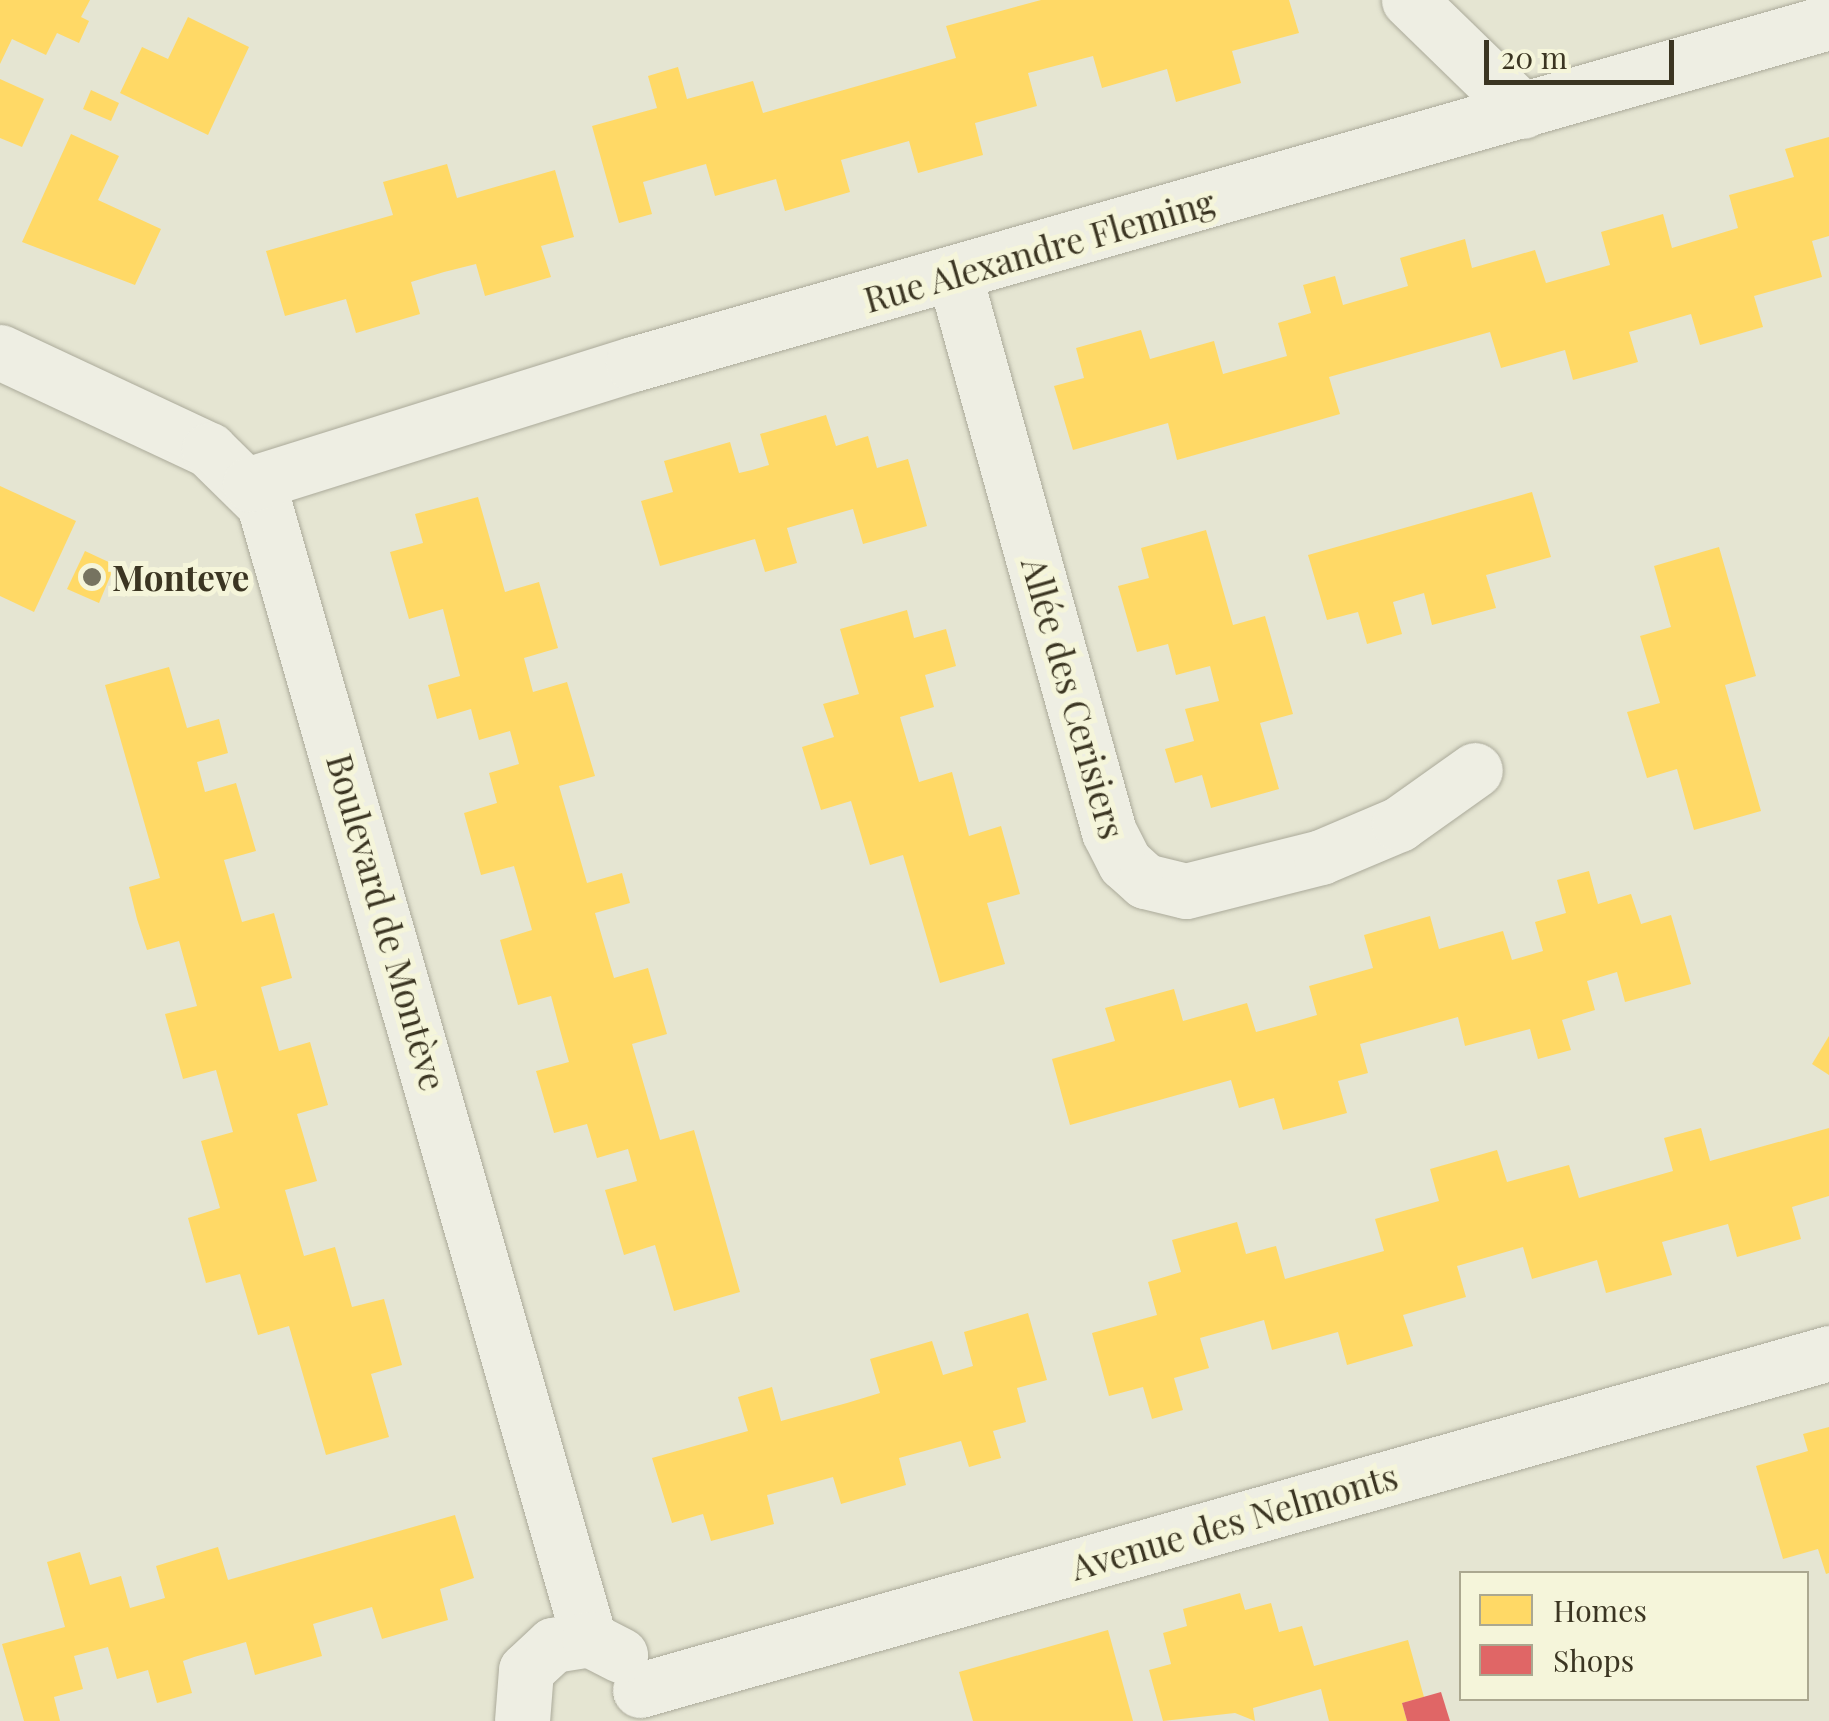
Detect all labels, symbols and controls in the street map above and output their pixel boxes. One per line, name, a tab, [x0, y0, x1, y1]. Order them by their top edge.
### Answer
scale bar	[1489, 20, 1679, 82]
text: 20 m	[1501, 37, 1567, 77]
street label: Rue Alexandre Fleming	[858, 180, 1220, 320]
street label: Allée des Cerisiers	[1014, 552, 1134, 844]
place label: Monteve	[112, 556, 249, 598]
marker: Monteve	[81, 566, 103, 588]
street label: Boulevard de Montève	[319, 749, 455, 1095]
street label: Avenue des Nelmonts	[1066, 1454, 1402, 1588]
legend	[1459, 1571, 1809, 1701]
text: Homes	[1553, 1590, 1647, 1630]
text: Shops	[1553, 1640, 1634, 1680]

